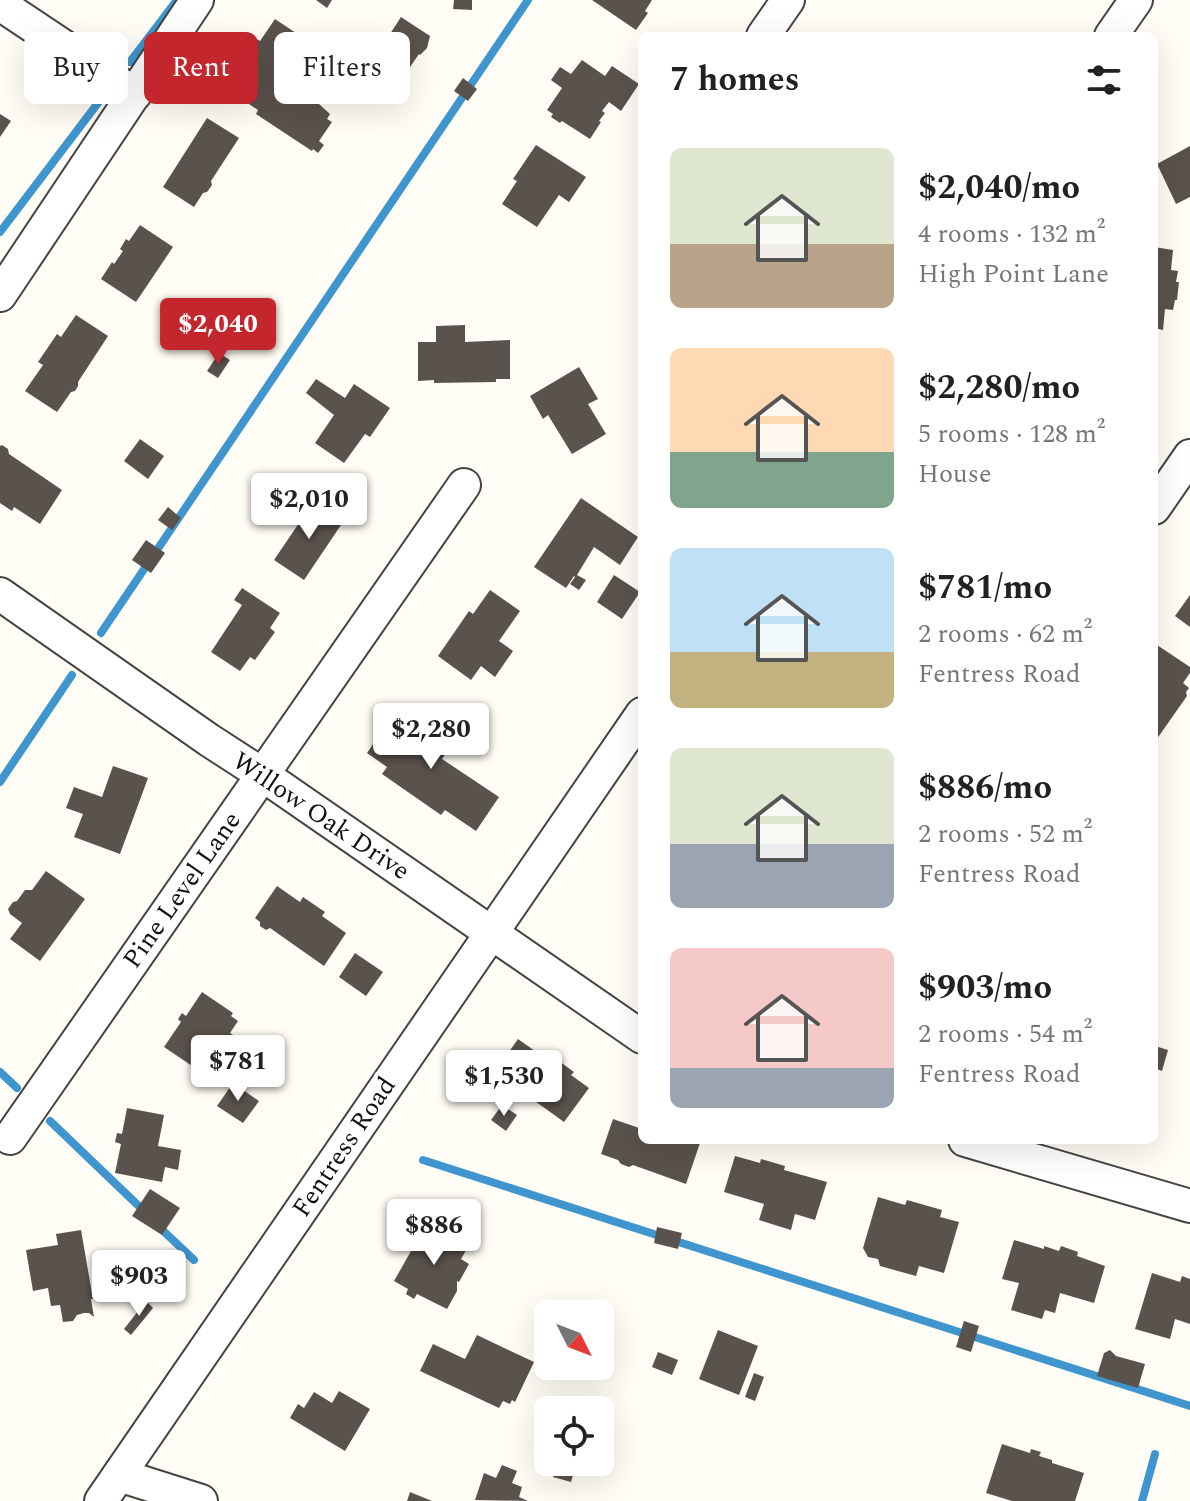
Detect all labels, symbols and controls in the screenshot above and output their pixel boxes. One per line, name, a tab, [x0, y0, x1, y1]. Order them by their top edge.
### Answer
chip: Buy	[24, 32, 128, 104]
chip: Rent	[144, 32, 258, 104]
chip: Filters	[274, 32, 410, 104]
text: 7 homes	[670, 54, 800, 106]
icon: filters	[1082, 58, 1126, 102]
text: $2,040/mo	[918, 162, 1080, 214]
icon: home	[734, 180, 830, 276]
text: 4 rooms · 132 m²	[918, 214, 1105, 254]
text: High Point Lane	[918, 254, 1109, 294]
pin: $2,040	[153, 298, 283, 366]
text: $2,040	[178, 304, 258, 344]
text: $2,280/mo	[918, 362, 1080, 414]
icon: home	[734, 380, 830, 476]
text: 5 rooms · 128 m²	[918, 414, 1105, 454]
text: House	[918, 454, 992, 494]
pin: $2,010	[244, 473, 374, 541]
text: $2,010	[269, 479, 349, 519]
text: $781/mo	[918, 562, 1052, 614]
icon: home	[734, 580, 830, 676]
text: 2 rooms · 62 m²	[918, 614, 1092, 654]
text: Fentress Road	[918, 654, 1081, 694]
pin: $2,280	[366, 703, 496, 771]
text: $2,280	[391, 709, 471, 749]
street label: Willow Oak Drive	[224, 742, 418, 890]
text: $886/mo	[918, 762, 1052, 814]
icon: home	[734, 780, 830, 876]
street label: Pine Level Lane	[113, 803, 251, 977]
text: 2 rooms · 52 m²	[918, 814, 1092, 854]
text: Fentress Road	[918, 854, 1081, 894]
text: $903/mo	[918, 962, 1052, 1014]
icon: home	[734, 980, 830, 1076]
text: 2 rooms · 54 m²	[918, 1014, 1092, 1054]
pin: $781	[191, 1035, 285, 1103]
text: $781	[209, 1041, 267, 1081]
pin: $1,530	[439, 1050, 569, 1118]
text: Fentress Road	[918, 1054, 1081, 1094]
text: $1,530	[464, 1056, 544, 1096]
street label: Fentress Road	[282, 1068, 406, 1226]
pin: $886	[387, 1199, 481, 1267]
text: $886	[405, 1205, 463, 1245]
pin: $903	[92, 1250, 186, 1318]
text: $903	[110, 1256, 168, 1296]
north arrow	[534, 1300, 614, 1380]
map controls	[534, 1300, 614, 1476]
button: locate	[534, 1396, 614, 1476]

